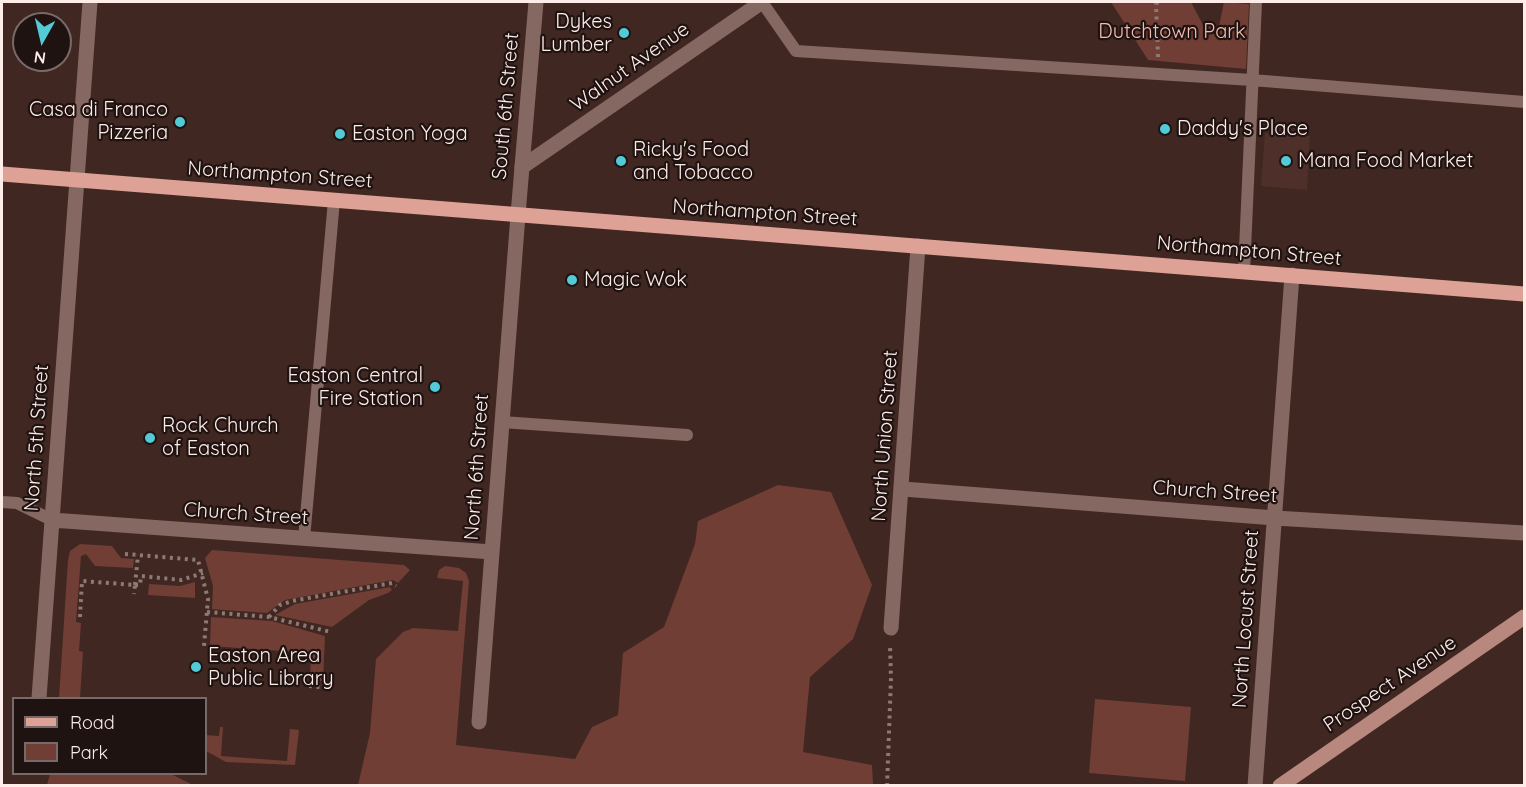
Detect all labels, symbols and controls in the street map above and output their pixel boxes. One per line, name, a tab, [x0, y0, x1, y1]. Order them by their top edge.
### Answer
place label: Dykes Lumber	[541, 10, 612, 57]
north arrow	[12, 12, 72, 72]
street label: Walnut Avenue	[566, 17, 694, 117]
park label: Dutchtown Park	[1098, 20, 1246, 44]
marker: Dykes Lumber	[617, 26, 631, 40]
street label: South 6th Street	[488, 32, 524, 180]
text: N	[33, 47, 47, 69]
place label: Casa di Franco Pizzeria	[29, 98, 168, 145]
marker: Casa di Franco Pizzeria	[173, 115, 187, 129]
place label: Daddy's Place	[1177, 117, 1308, 141]
place label: Easton Yoga	[352, 122, 468, 146]
marker: Daddy's Place	[1158, 122, 1172, 136]
marker: Easton Yoga	[333, 127, 347, 141]
place label: Ricky's Food and Tobacco	[633, 138, 753, 185]
place label: Mana Food Market	[1298, 149, 1473, 173]
marker: Ricky's Food and Tobacco	[614, 154, 628, 168]
marker: Mana Food Market	[1279, 154, 1293, 168]
street label: Northampton Street	[187, 157, 373, 193]
street label: Northampton Street	[672, 195, 858, 231]
street label: Northampton Street	[1156, 231, 1342, 271]
place label: Magic Wok	[584, 268, 687, 292]
marker: Magic Wok	[565, 273, 579, 287]
street label: North Union Street	[867, 349, 903, 523]
street label: North 5th Street	[20, 364, 54, 512]
place label: Easton Central Fire Station	[287, 364, 423, 411]
marker: Easton Central Fire Station	[428, 380, 442, 394]
street label: North 6th Street	[460, 393, 494, 541]
place label: Rock Church of Easton	[162, 414, 279, 461]
marker: Rock Church of Easton	[143, 431, 157, 445]
street label: Church Street	[1152, 476, 1278, 508]
street label: Church Street	[183, 498, 309, 530]
street label: North Locust Street	[1228, 529, 1264, 709]
street label: Prospect Avenue	[1319, 631, 1461, 737]
place label: Easton Area Public Library	[208, 644, 334, 691]
marker: Easton Area Public Library	[189, 660, 203, 674]
legend	[12, 697, 207, 775]
text: Road	[70, 711, 115, 734]
text: Park	[70, 741, 108, 764]

